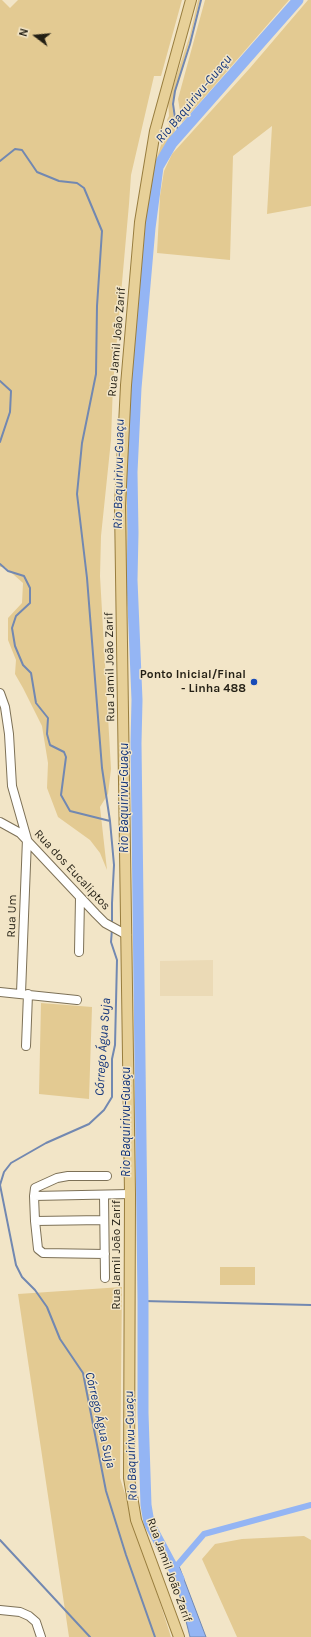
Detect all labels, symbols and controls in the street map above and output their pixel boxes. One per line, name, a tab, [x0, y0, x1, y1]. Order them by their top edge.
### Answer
north arrow	[16, 16, 56, 56]
text: N	[17, 27, 31, 38]
water label: Rio Baquirivu-Guaçu	[153, 52, 235, 146]
street label: Rua Jamil João Zarif	[105, 287, 129, 397]
water label: Rio Baquirivu-Guaçu	[110, 419, 128, 529]
street label: Rua Jamil João Zarif	[102, 612, 118, 722]
place label: Ponto Inicial/Final - Linha 488	[140, 668, 246, 696]
marker: Ponto Inicial/Final - Linha 488	[249, 677, 259, 687]
water label: Rio Baquirivu-Guaçu	[116, 743, 132, 853]
street label: Rua dos Eucaliptos	[31, 827, 113, 913]
street label: Rua Um	[4, 894, 20, 938]
water label: Córrego Água Suja	[92, 997, 114, 1097]
water label: Rio Baquirivu-Guaçu	[118, 1067, 134, 1177]
street label: Rua Jamil João Zarif	[110, 1200, 124, 1310]
water label: Córrego Água Suja	[81, 1370, 119, 1470]
water label: Rio Baquirivu-Guaçu	[121, 1391, 141, 1501]
street label: Rua Jamil João Zarif	[143, 1516, 195, 1624]

